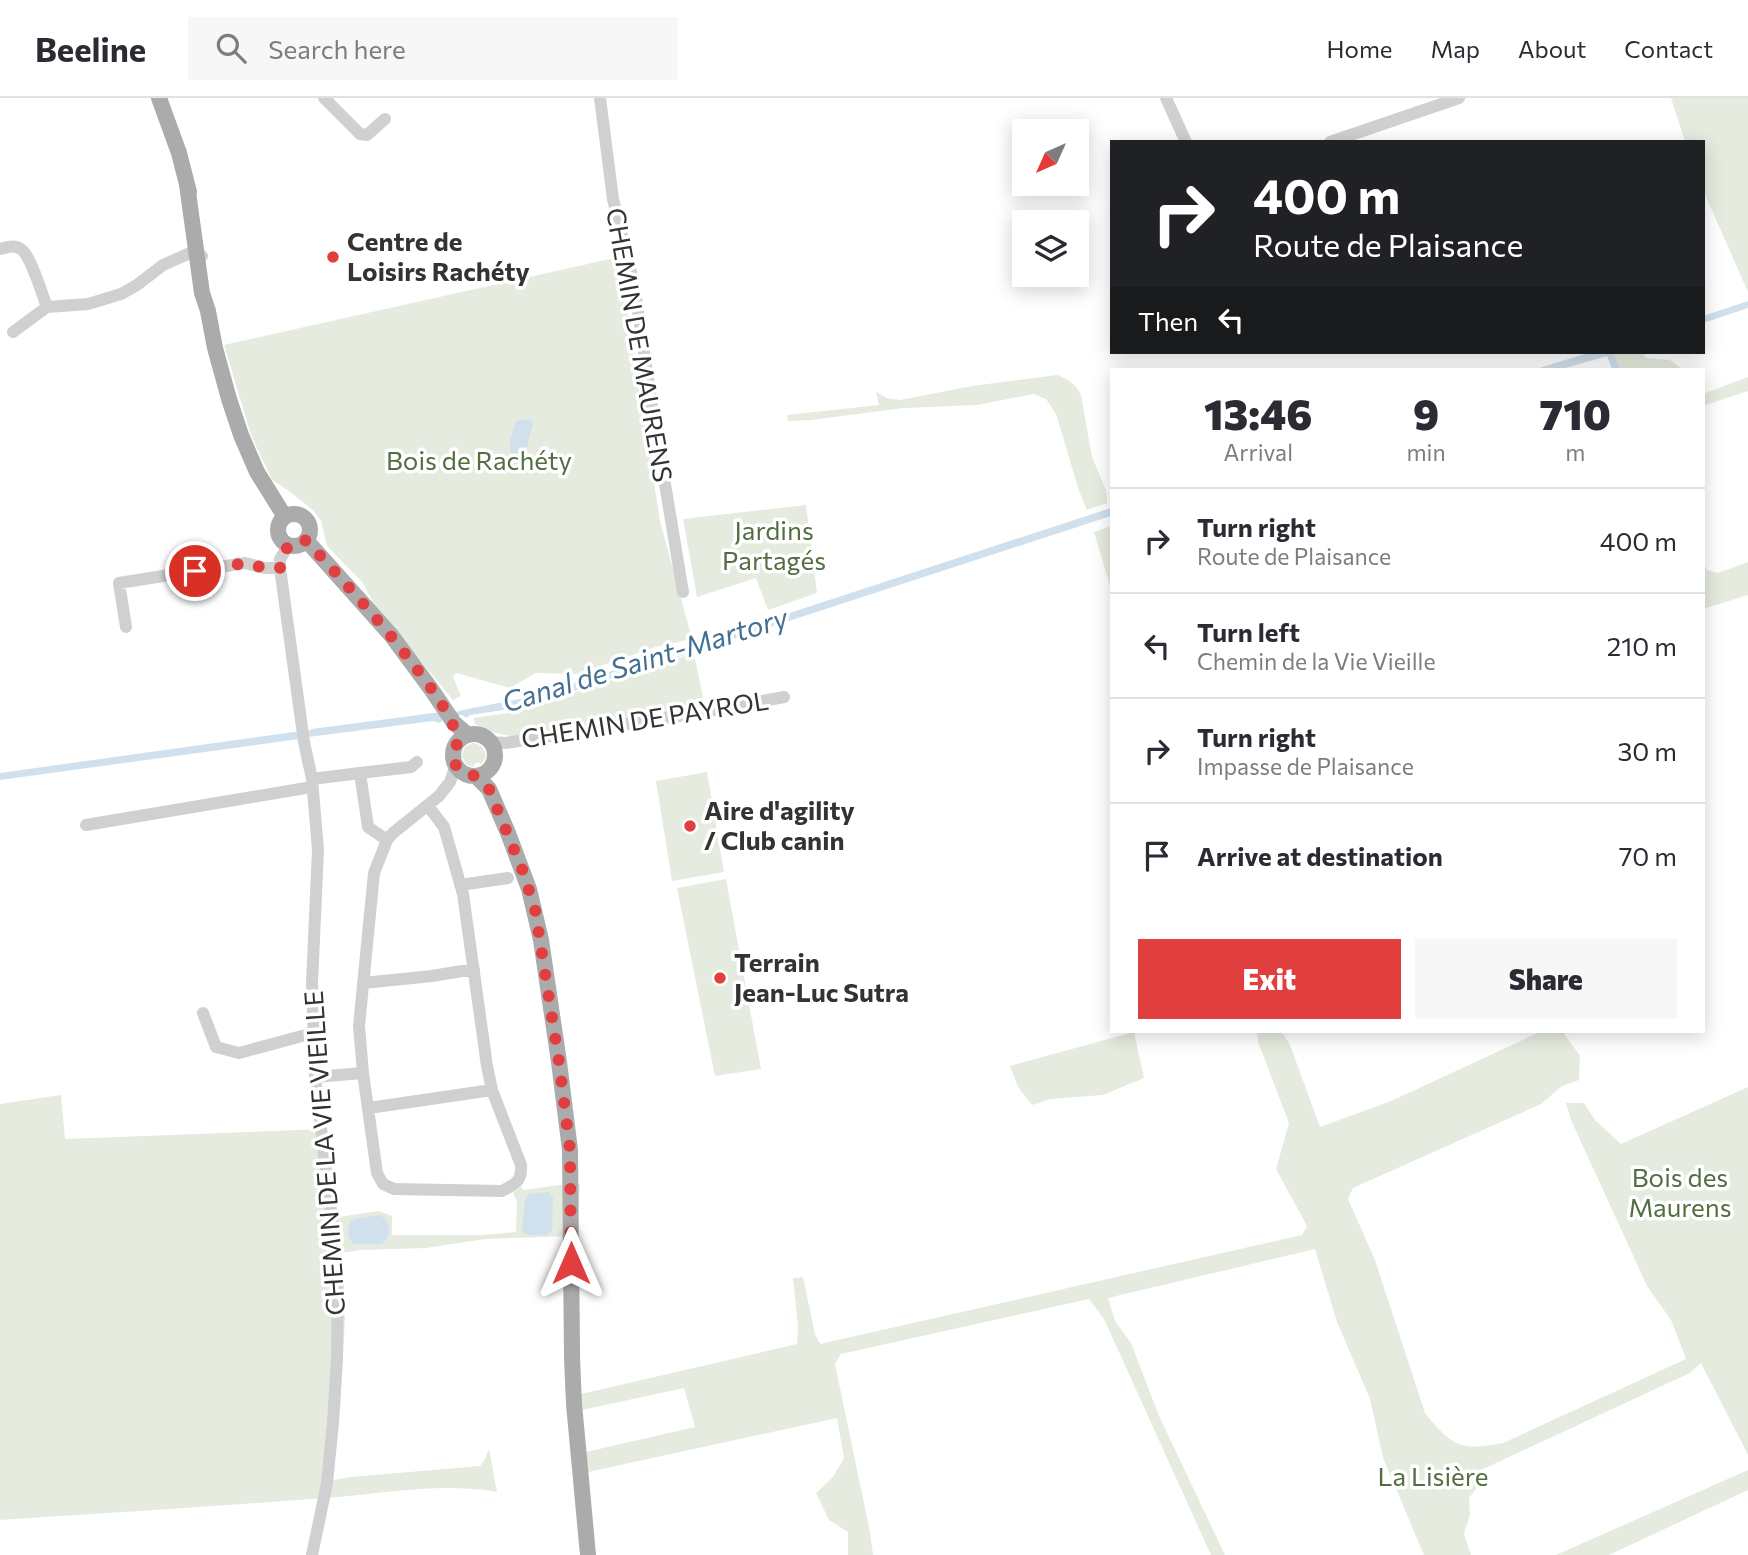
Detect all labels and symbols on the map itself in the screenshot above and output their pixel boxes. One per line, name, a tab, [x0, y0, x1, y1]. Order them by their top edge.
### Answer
north arrow	[1012, 119, 1088, 196]
street label: CHEMIN DE MAURENS	[601, 205, 680, 484]
place label: Centre de Loisirs Rachéty	[347, 225, 530, 286]
marker: Centre de Loisirs Rachéty	[325, 249, 341, 265]
park label: Bois de Rachéty	[386, 444, 572, 475]
park label: Jardins Partagés	[722, 514, 826, 575]
pin	[165, 541, 225, 601]
water label: Canal de Saint-Martory	[498, 599, 793, 719]
street label: CHEMIN DE PAYROL	[519, 684, 771, 753]
place label: Aire d'agility / Club canin	[704, 794, 855, 855]
marker: Aire d'agility / Club canin	[682, 818, 698, 834]
place label: Terrain Jean-Luc Sutra	[734, 946, 909, 1007]
marker: Terrain Jean-Luc Sutra	[712, 970, 728, 986]
street label: CHEMIN DE LA VIE VIEILLE	[297, 990, 350, 1316]
park label: Bois des Maurens	[1628, 1161, 1732, 1222]
position arrow	[534, 1226, 608, 1300]
park label: La Lisière	[1378, 1460, 1488, 1491]

